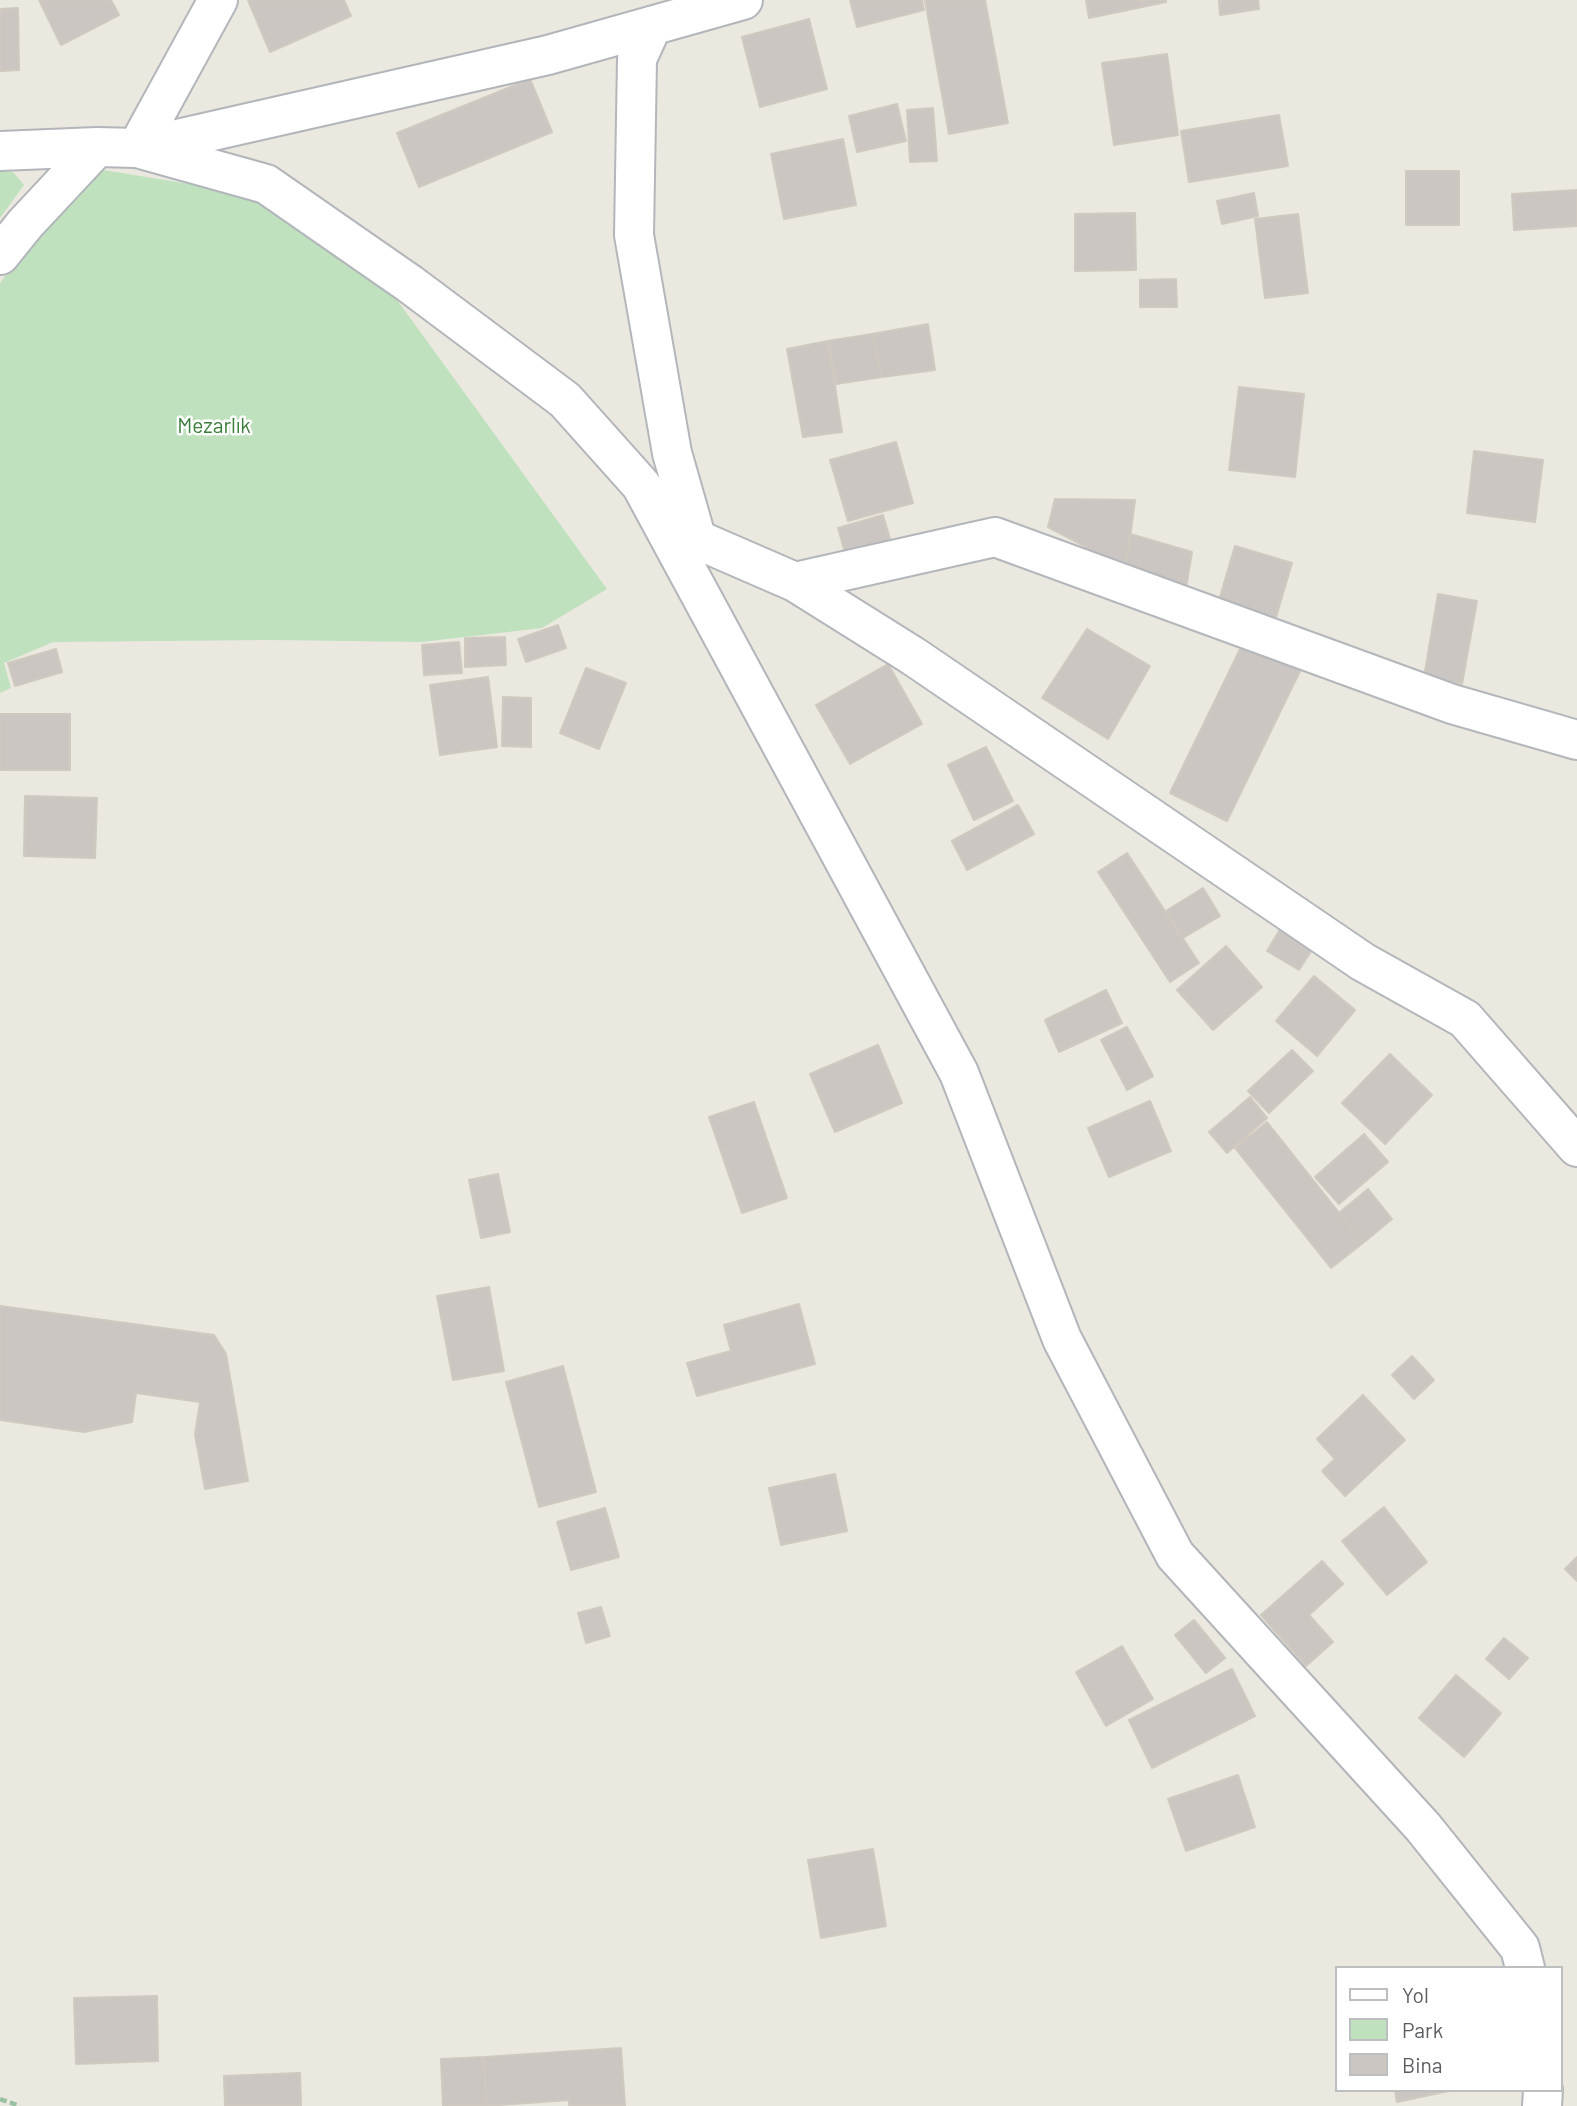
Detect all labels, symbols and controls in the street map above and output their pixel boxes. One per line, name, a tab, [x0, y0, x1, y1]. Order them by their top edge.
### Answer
park label: Mezarlık	[177, 413, 251, 439]
legend	[1336, 1966, 1563, 2092]
text: Yol	[1402, 1982, 1429, 2007]
text: Park	[1402, 2017, 1443, 2042]
text: Bina	[1402, 2052, 1443, 2077]

